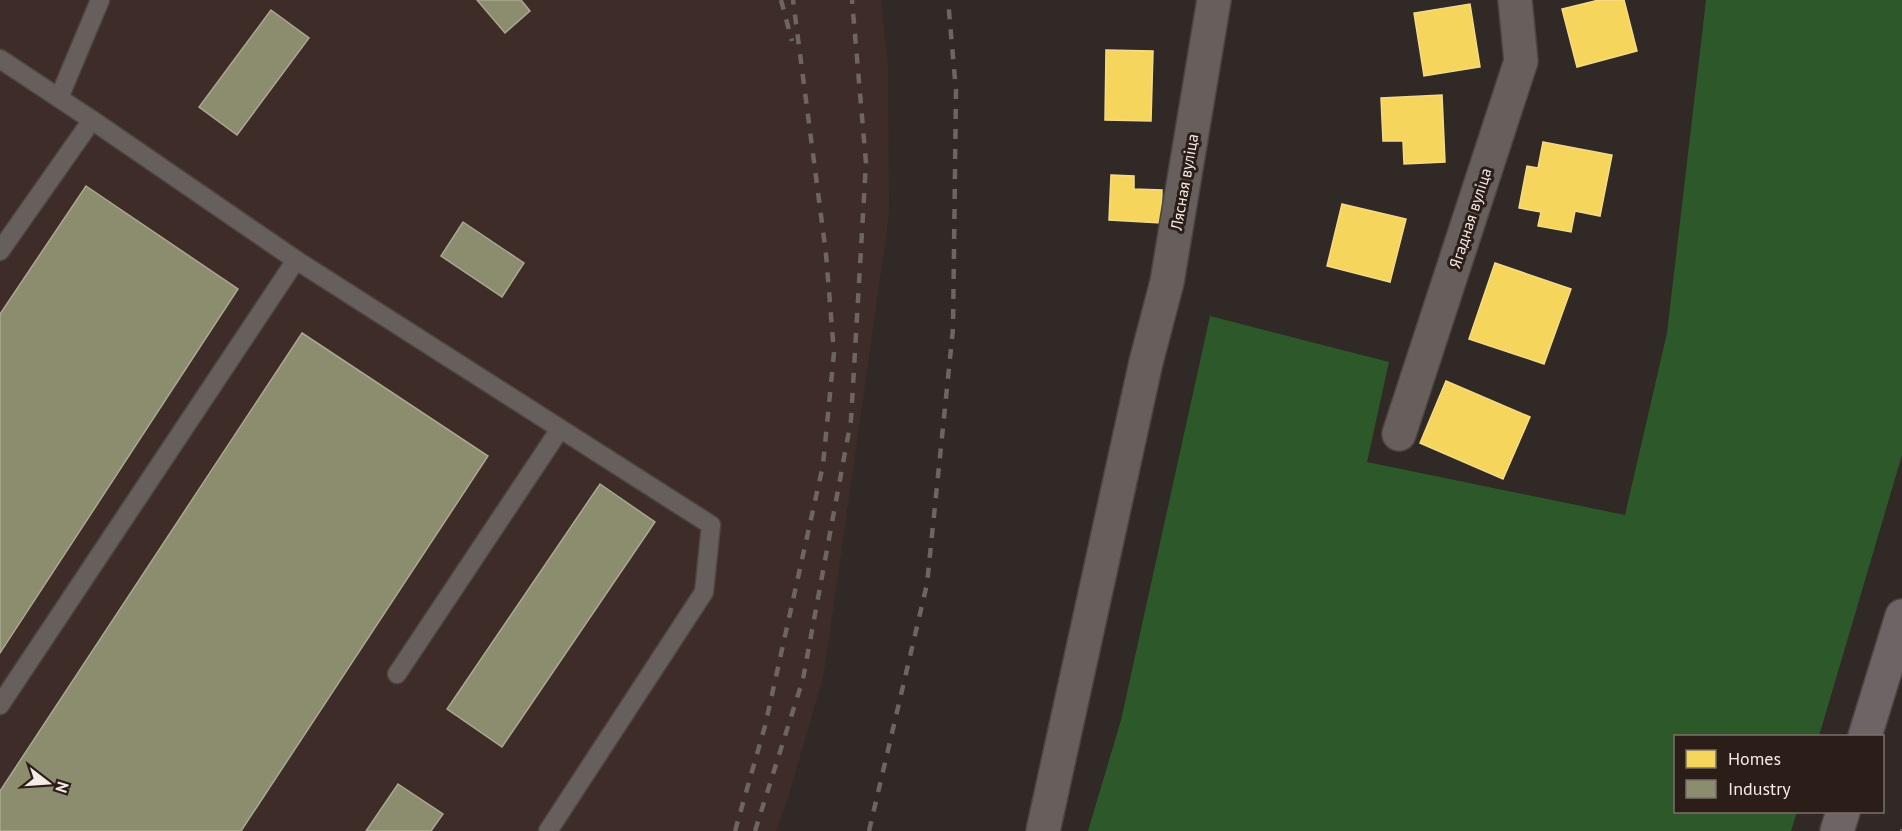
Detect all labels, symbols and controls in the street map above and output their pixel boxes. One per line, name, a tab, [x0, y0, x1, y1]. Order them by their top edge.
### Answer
street label: Лясная вуліца	[1166, 132, 1202, 233]
street label: Ягадная вуліца	[1444, 165, 1496, 271]
legend	[1674, 735, 1884, 813]
text: Homes	[1728, 747, 1781, 770]
north arrow	[18, 753, 78, 813]
text: Industry	[1728, 777, 1791, 800]
text: N	[51, 779, 73, 795]

